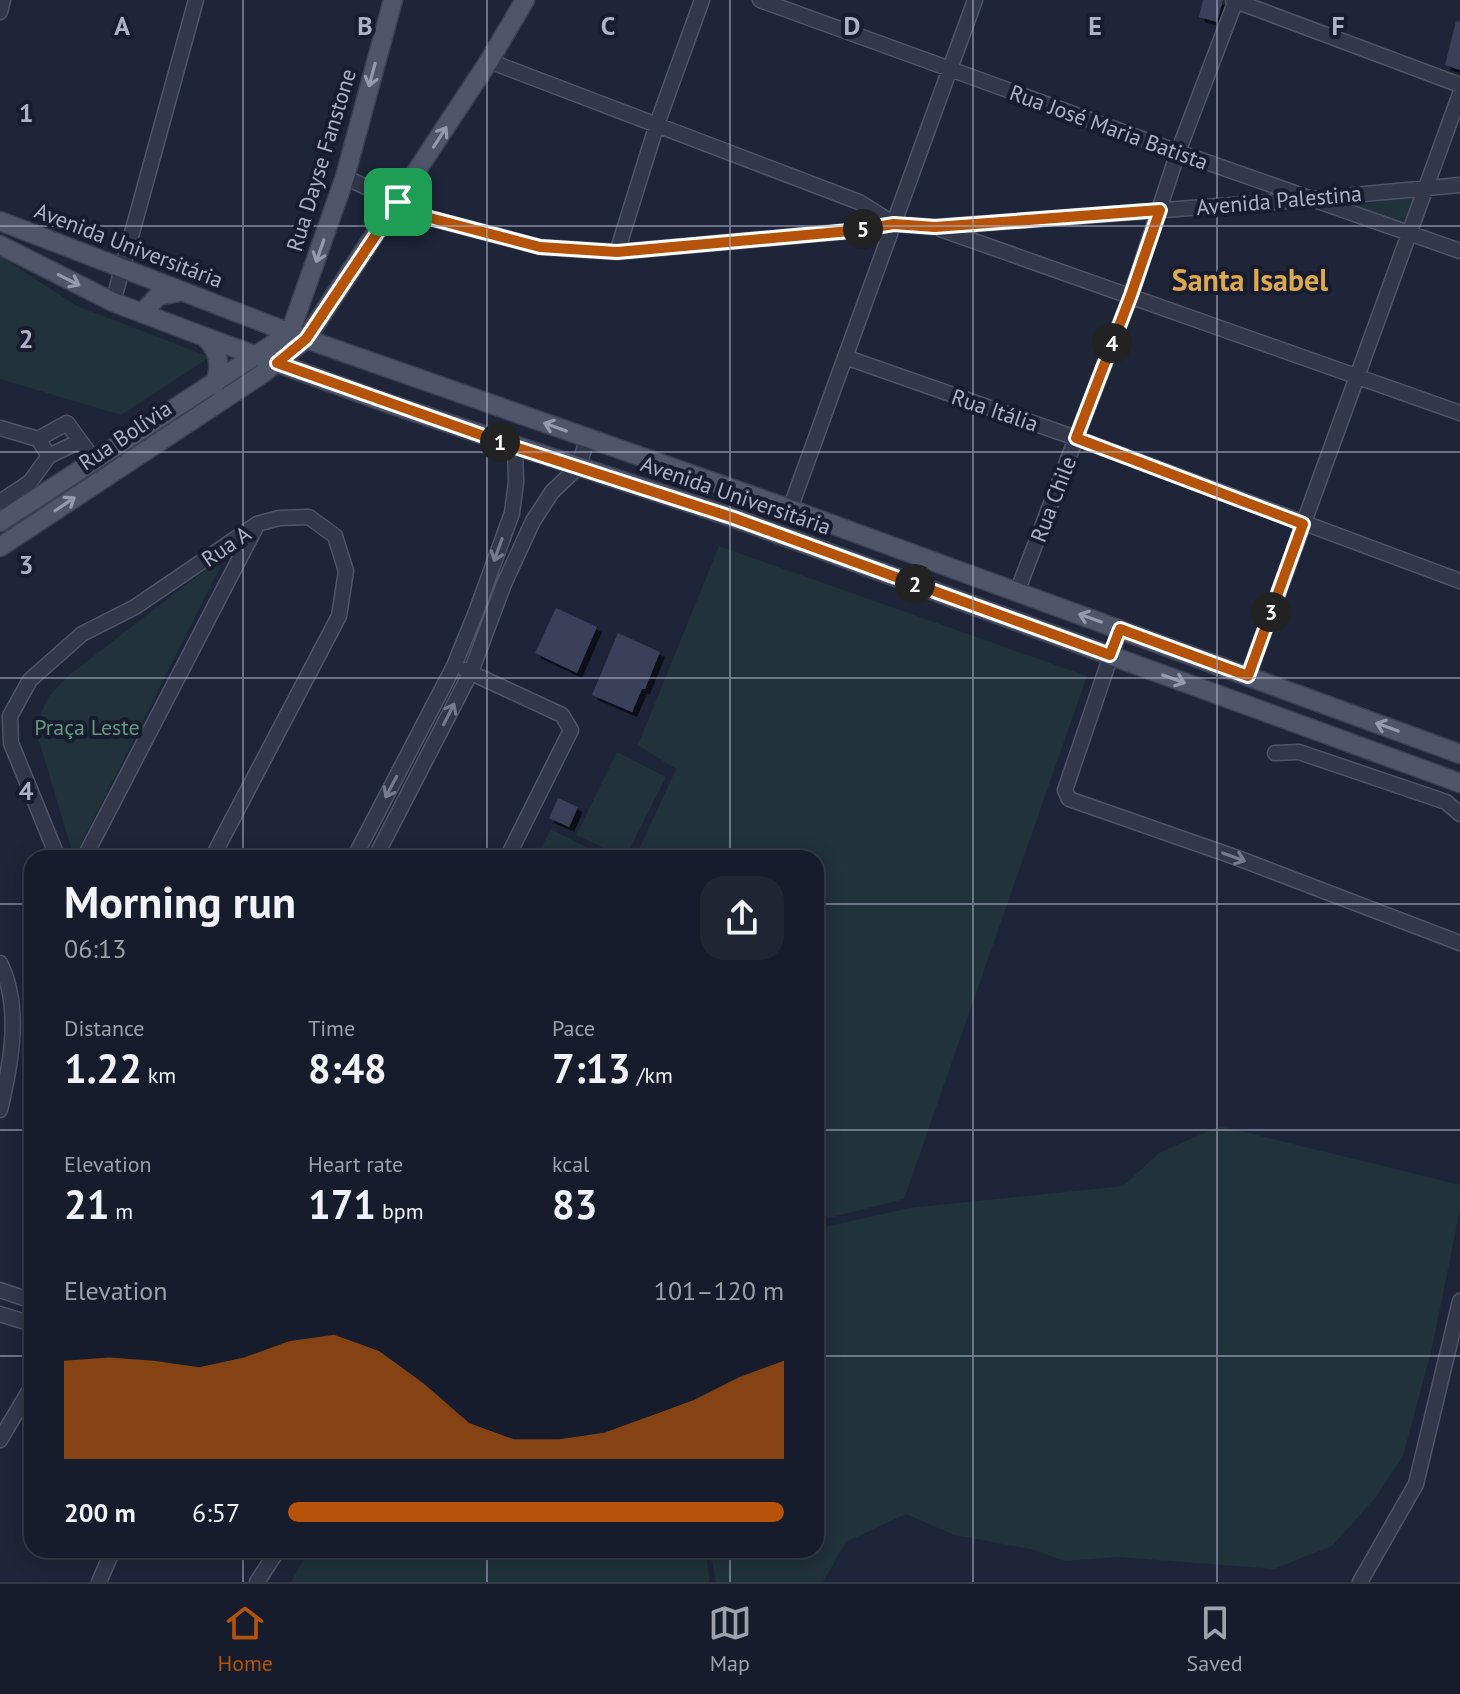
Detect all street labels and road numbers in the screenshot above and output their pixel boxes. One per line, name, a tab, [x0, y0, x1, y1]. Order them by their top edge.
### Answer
street label: Rua Dayse Fanstone	[280, 65, 362, 255]
street label: Rua José Maria Batista	[1006, 78, 1212, 176]
street label: Avenida Palestina	[1195, 179, 1363, 221]
street label: Avenida Universitária	[31, 196, 227, 294]
street label: Rua Itália	[948, 382, 1042, 438]
street label: Rua Bolívia	[73, 394, 177, 476]
street label: Avenida Universitária	[637, 449, 835, 541]
street label: Rua Chile	[1024, 452, 1082, 546]
street label: Rua A	[196, 519, 256, 573]

